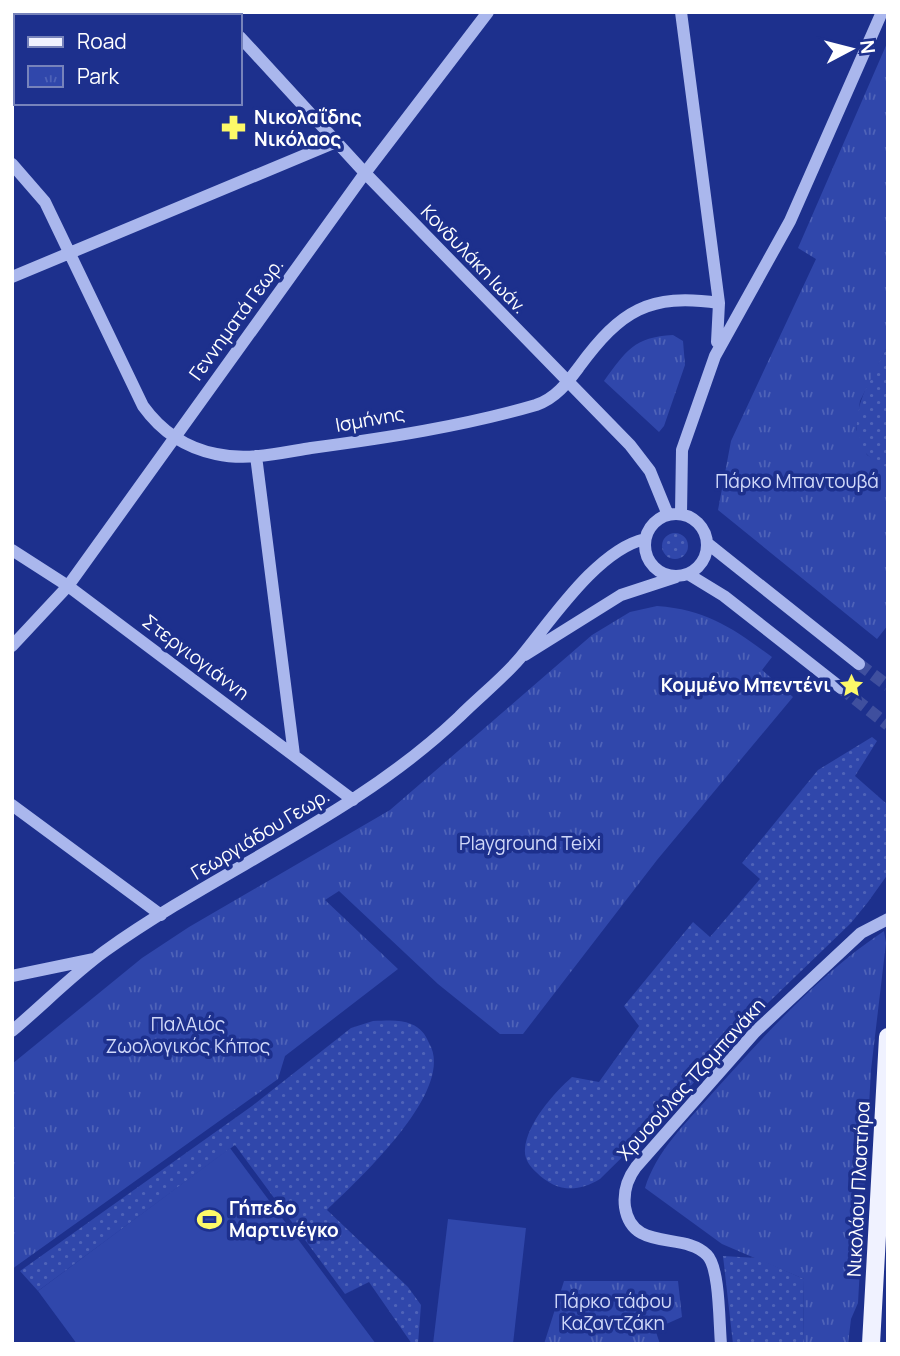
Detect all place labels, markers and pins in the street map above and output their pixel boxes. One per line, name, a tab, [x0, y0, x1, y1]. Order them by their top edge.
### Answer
place label: Νικολαΐδης Νικόλαος	[254, 104, 362, 152]
pharmacy icon: Νικολαΐδης Νικόλαος	[220, 114, 248, 142]
place icon: Κομμένο Μπεντένι	[837, 671, 865, 699]
place label: Κομμένο Μπεντένι	[661, 672, 831, 698]
place label: Γήπεδο Μαρτινέγκο	[229, 1195, 339, 1243]
sports icon: Γήπεδο Μαρτινέγκο	[195, 1205, 223, 1233]

